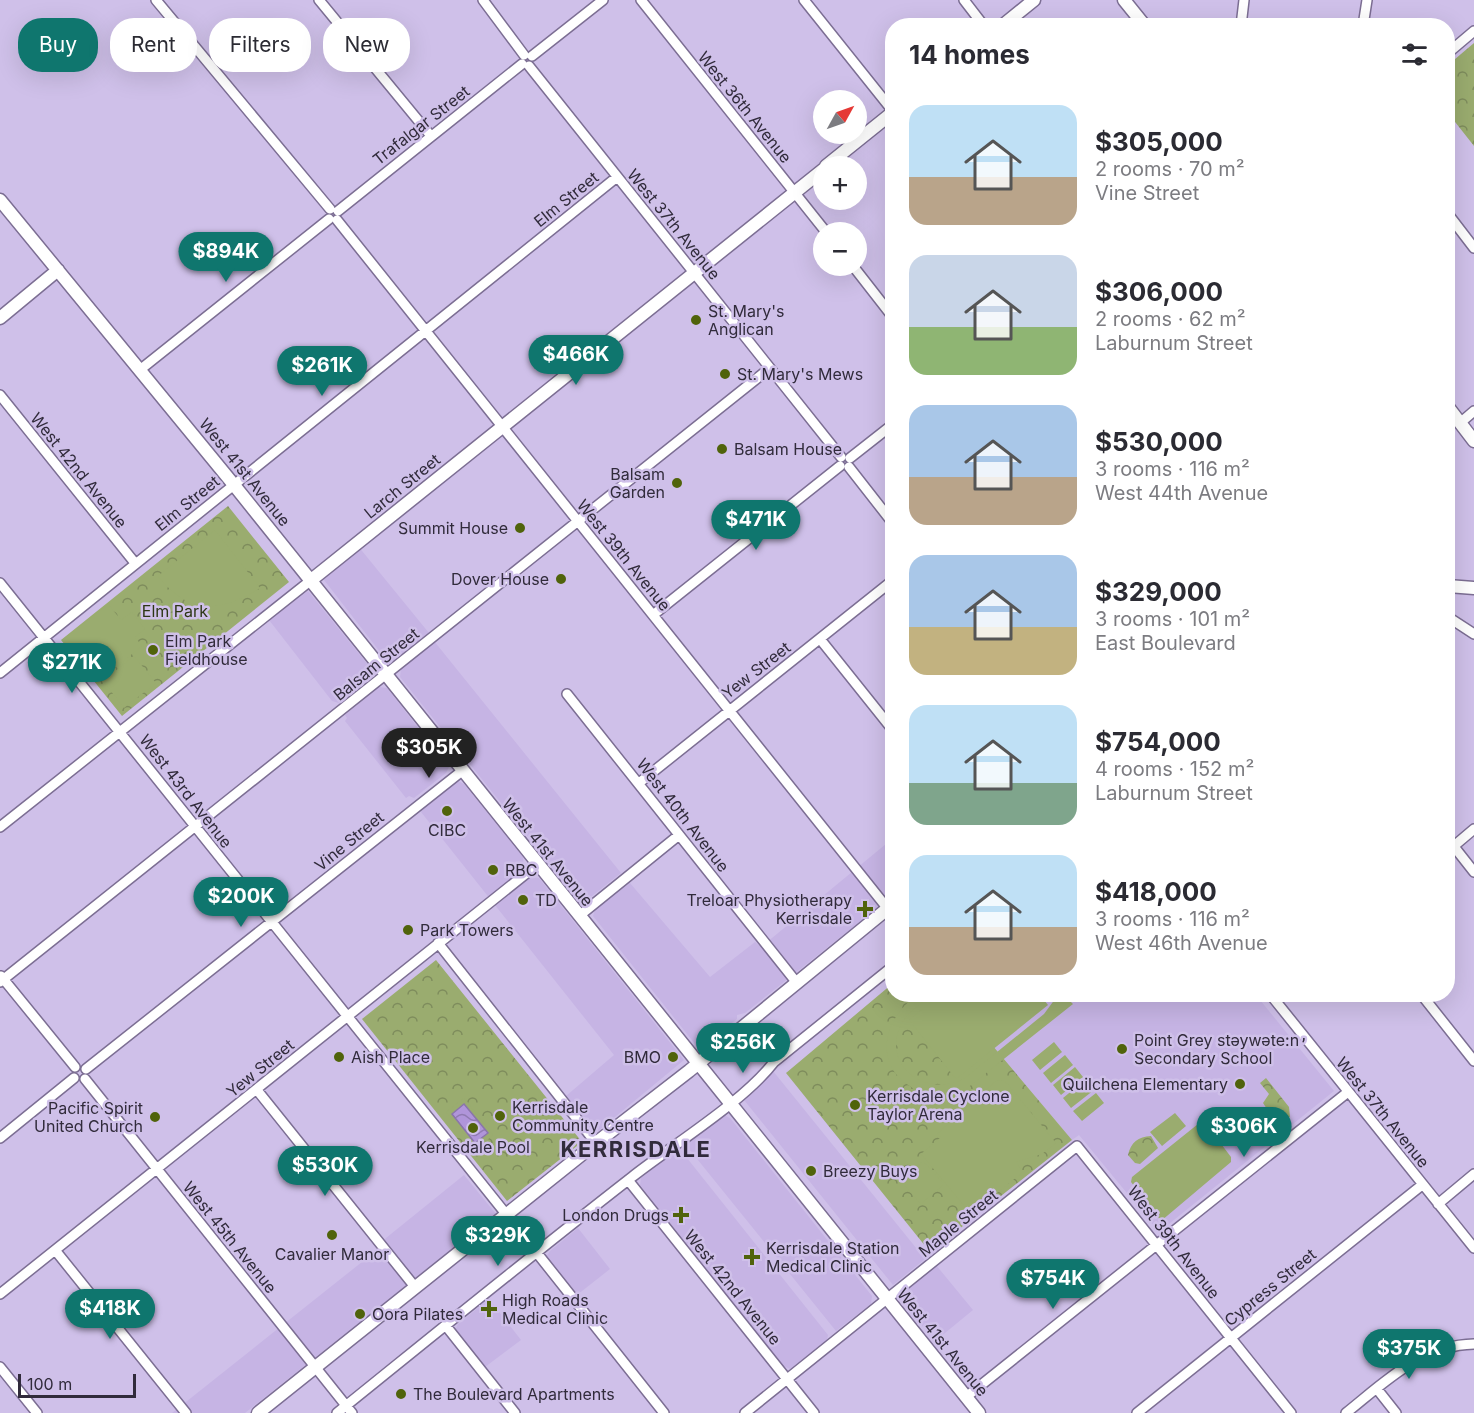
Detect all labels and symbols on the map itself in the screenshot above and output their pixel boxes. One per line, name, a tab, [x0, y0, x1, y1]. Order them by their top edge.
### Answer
street label: West 36th Avenue	[694, 47, 796, 167]
street label: Trafalgar Street	[369, 81, 473, 169]
north arrow	[813, 90, 867, 144]
street label: West 37th Avenue	[623, 165, 725, 283]
street label: Elm Street	[530, 167, 602, 231]
pin: $894K	[184, 232, 268, 283]
place label: St. Mary's Anglican	[708, 301, 785, 339]
marker: St. Mary's Anglican	[689, 313, 703, 327]
pin: $466K	[534, 335, 618, 386]
pin: $261K	[280, 346, 364, 397]
place label: St. Mary's Mews	[737, 364, 863, 384]
marker: St. Mary's Mews	[718, 367, 732, 381]
street label: West 42nd Avenue	[26, 408, 132, 532]
street label: West 41st Avenue	[195, 414, 295, 530]
place label: Balsam House	[734, 439, 842, 459]
marker: Balsam House	[715, 442, 729, 456]
street label: Larch Street	[360, 449, 444, 523]
place label: Balsam Garden	[610, 464, 665, 502]
street label: Elm Street	[151, 471, 223, 535]
marker: Balsam Garden	[670, 476, 684, 490]
street label: West 39th Avenue	[573, 495, 675, 615]
pin: $471K	[714, 500, 798, 551]
place label: Summit House	[398, 518, 508, 538]
marker: Summit House	[513, 521, 527, 535]
place label: Dover House	[451, 569, 549, 589]
marker: Dover House	[554, 572, 568, 586]
park label: Elm Park	[142, 601, 208, 621]
street label: Balsam Street	[329, 623, 423, 705]
place label: Elm Park Fieldhouse	[165, 631, 248, 669]
street label: Yew Street	[718, 637, 794, 703]
pin: $271K	[30, 643, 114, 694]
marker: Elm Park Fieldhouse	[146, 643, 160, 657]
pin: $305K	[387, 728, 471, 779]
street label: West 43rd Avenue	[135, 730, 237, 852]
street label: West 40th Avenue	[632, 754, 734, 876]
street label: West 41st Avenue	[498, 794, 598, 910]
marker: CIBC	[440, 804, 454, 818]
street label: Vine Street	[310, 807, 388, 875]
place label: CIBC	[428, 820, 466, 840]
place label: RBC	[505, 860, 537, 880]
marker: RBC	[486, 863, 500, 877]
pin: $200K	[199, 877, 283, 928]
place label: TD	[535, 890, 557, 910]
place label: Treloar Physiotherapy Kerrisdale	[687, 890, 852, 928]
marker: TD	[516, 893, 530, 907]
marker: Treloar Physiotherapy Kerrisdale	[856, 900, 874, 918]
place label: Park Towers	[420, 920, 514, 940]
marker: Park Towers	[401, 923, 415, 937]
pin: $256K	[701, 1023, 785, 1074]
place label: Point Grey stəywəte:n̓ Secondary School	[1134, 1030, 1305, 1068]
street label: Yew Street	[222, 1035, 298, 1101]
marker: Point Grey stəywəte:n̓ Secondary School	[1115, 1042, 1129, 1056]
place label: Aish Place	[351, 1047, 430, 1067]
place label: BMO	[624, 1047, 661, 1067]
marker: Aish Place	[332, 1050, 346, 1064]
marker: BMO	[666, 1050, 680, 1064]
street label: West 37th Avenue	[1332, 1053, 1434, 1171]
place label: Quilchena Elementary	[1063, 1074, 1228, 1094]
marker: Quilchena Elementary	[1233, 1077, 1247, 1091]
place label: Kerrisdale Cyclone Taylor Arena	[867, 1086, 1010, 1124]
place label: Kerrisdale Community Centre	[512, 1097, 654, 1135]
place label: Pacific Spirit United Church	[34, 1098, 143, 1136]
marker: Kerrisdale Cyclone Taylor Arena	[848, 1098, 862, 1112]
pin: $306K	[1202, 1107, 1286, 1158]
marker: Kerrisdale Community Centre	[493, 1109, 507, 1123]
marker: Pacific Spirit United Church	[148, 1110, 162, 1124]
marker: Kerrisdale Pool	[466, 1121, 480, 1135]
district label: KERRISDALE	[561, 1136, 711, 1162]
place label: Kerrisdale Pool	[416, 1137, 530, 1157]
pin: $530K	[283, 1146, 367, 1197]
place label: Breezy Buys	[823, 1161, 917, 1181]
marker: Breezy Buys	[804, 1164, 818, 1178]
street label: West 45th Avenue	[179, 1177, 281, 1297]
street label: West 39th Avenue	[1124, 1182, 1224, 1302]
street label: Maple Street	[914, 1185, 1002, 1261]
place label: London Drugs	[562, 1205, 669, 1225]
marker: London Drugs	[674, 1208, 688, 1222]
pin: $329K	[456, 1216, 540, 1267]
street label: West 42nd Avenue	[680, 1225, 786, 1349]
marker: Cavalier Manor	[325, 1228, 339, 1242]
place label: Kerrisdale Station Medical Clinic	[766, 1238, 900, 1276]
place label: Cavalier Manor	[275, 1244, 389, 1264]
street label: Cypress Street	[1220, 1244, 1320, 1330]
marker: Kerrisdale Station Medical Clinic	[743, 1248, 761, 1266]
pin: $754K	[1011, 1259, 1095, 1310]
street label: West 41st Avenue	[893, 1284, 993, 1400]
pin: $418K	[68, 1289, 152, 1340]
place label: High Roads Medical Clinic	[502, 1290, 608, 1328]
marker: High Roads Medical Clinic	[480, 1300, 498, 1318]
place label: Oora Pilates	[372, 1304, 463, 1324]
marker: Oora Pilates	[353, 1307, 367, 1321]
pin: $375K	[1367, 1329, 1451, 1380]
scale bar	[18, 1371, 136, 1398]
place label: The Boulevard Apartments	[413, 1384, 615, 1404]
marker: The Boulevard Apartments	[394, 1387, 408, 1401]

